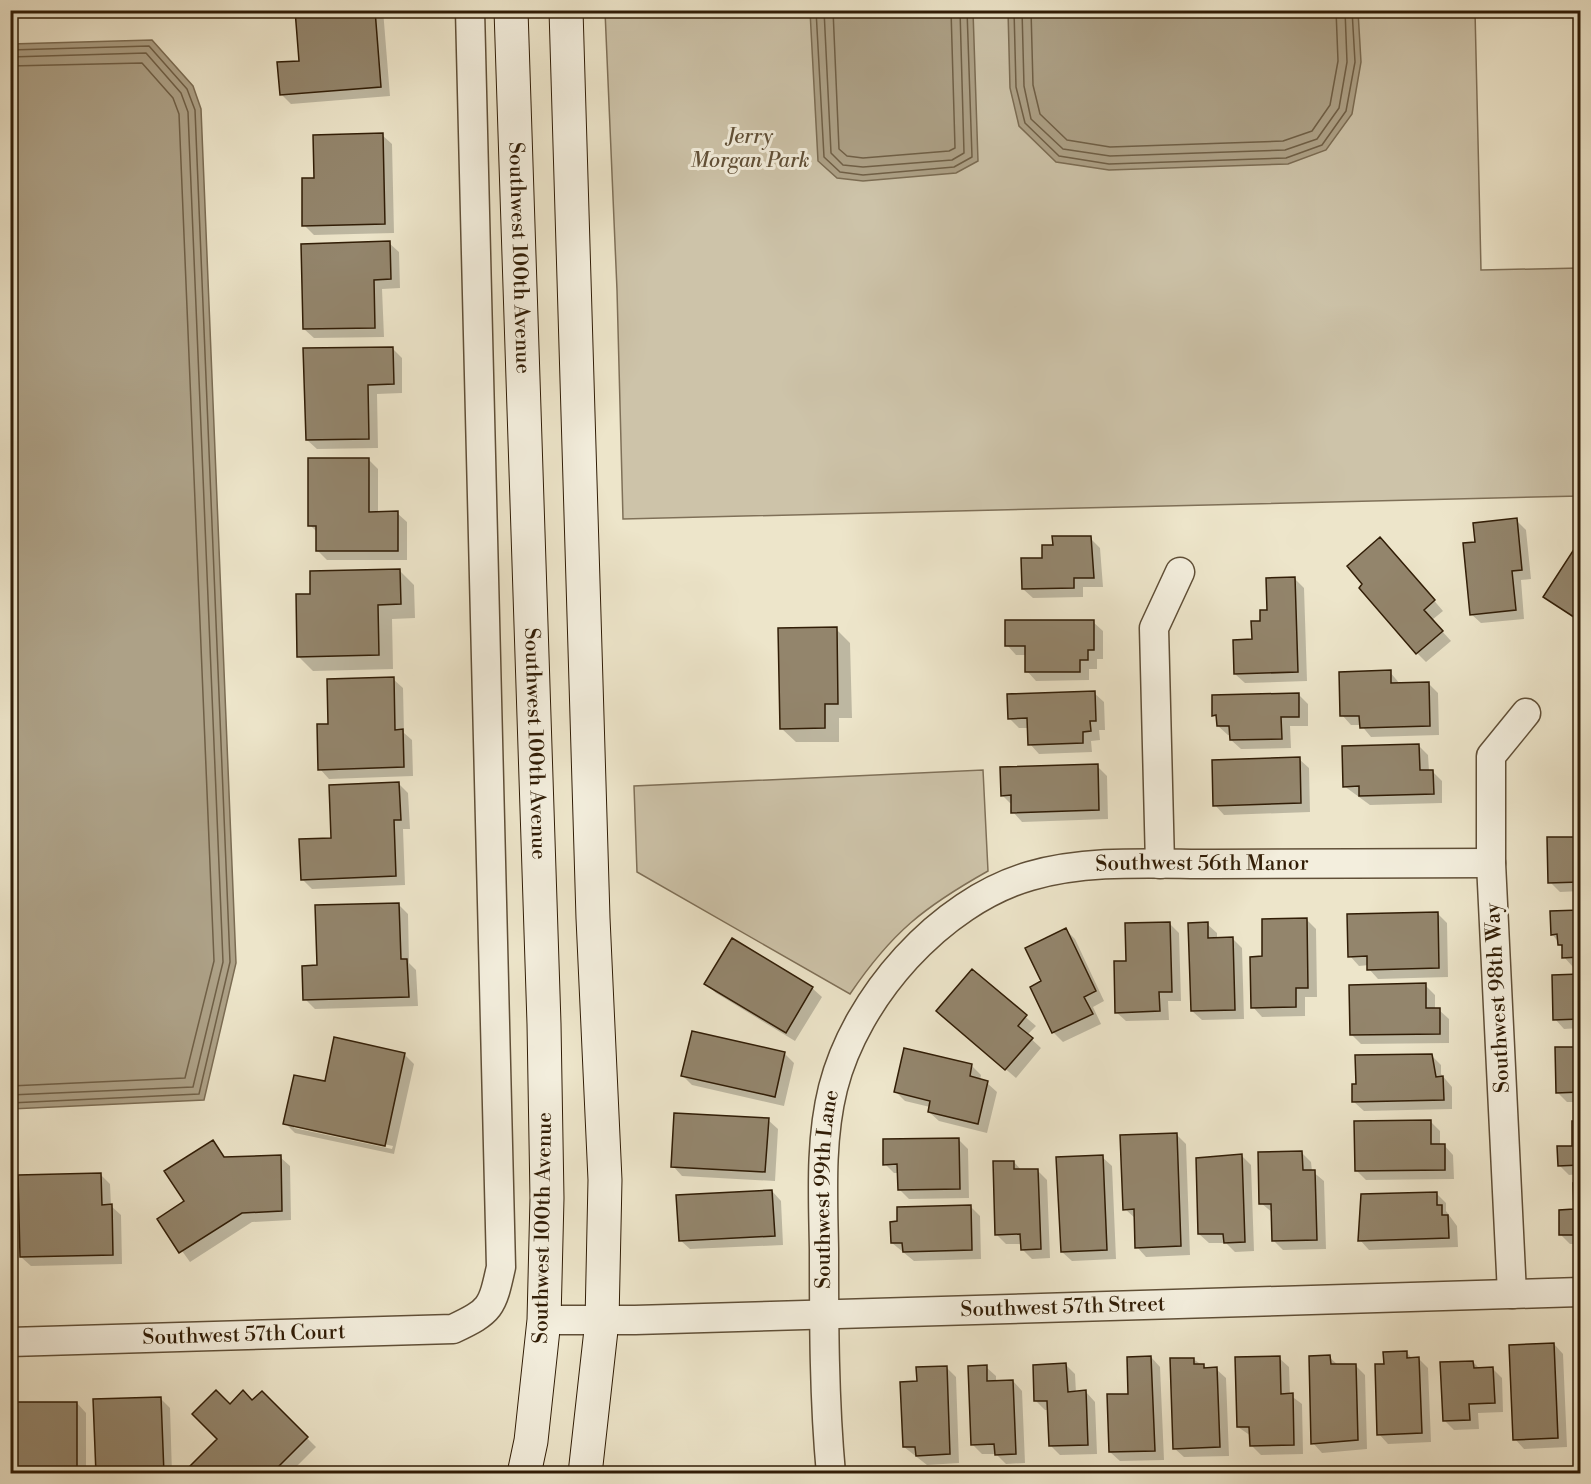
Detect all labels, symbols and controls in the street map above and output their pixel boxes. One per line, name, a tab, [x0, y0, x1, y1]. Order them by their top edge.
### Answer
park label: Jerry Morgan Park	[691, 124, 809, 174]
street label: Southwest 100th Avenue	[502, 141, 536, 374]
street label: Southwest 100th Avenue	[518, 627, 552, 860]
street label: Southwest 56th Manor	[1094, 850, 1309, 878]
street label: Southwest 98th Way	[1480, 901, 1516, 1094]
street label: Southwest 99th Lane	[810, 1087, 845, 1289]
street label: Southwest 100th Avenue	[528, 1112, 558, 1344]
street label: Southwest 57th Street	[960, 1291, 1166, 1323]
street label: Southwest 57th Court	[142, 1319, 346, 1351]

